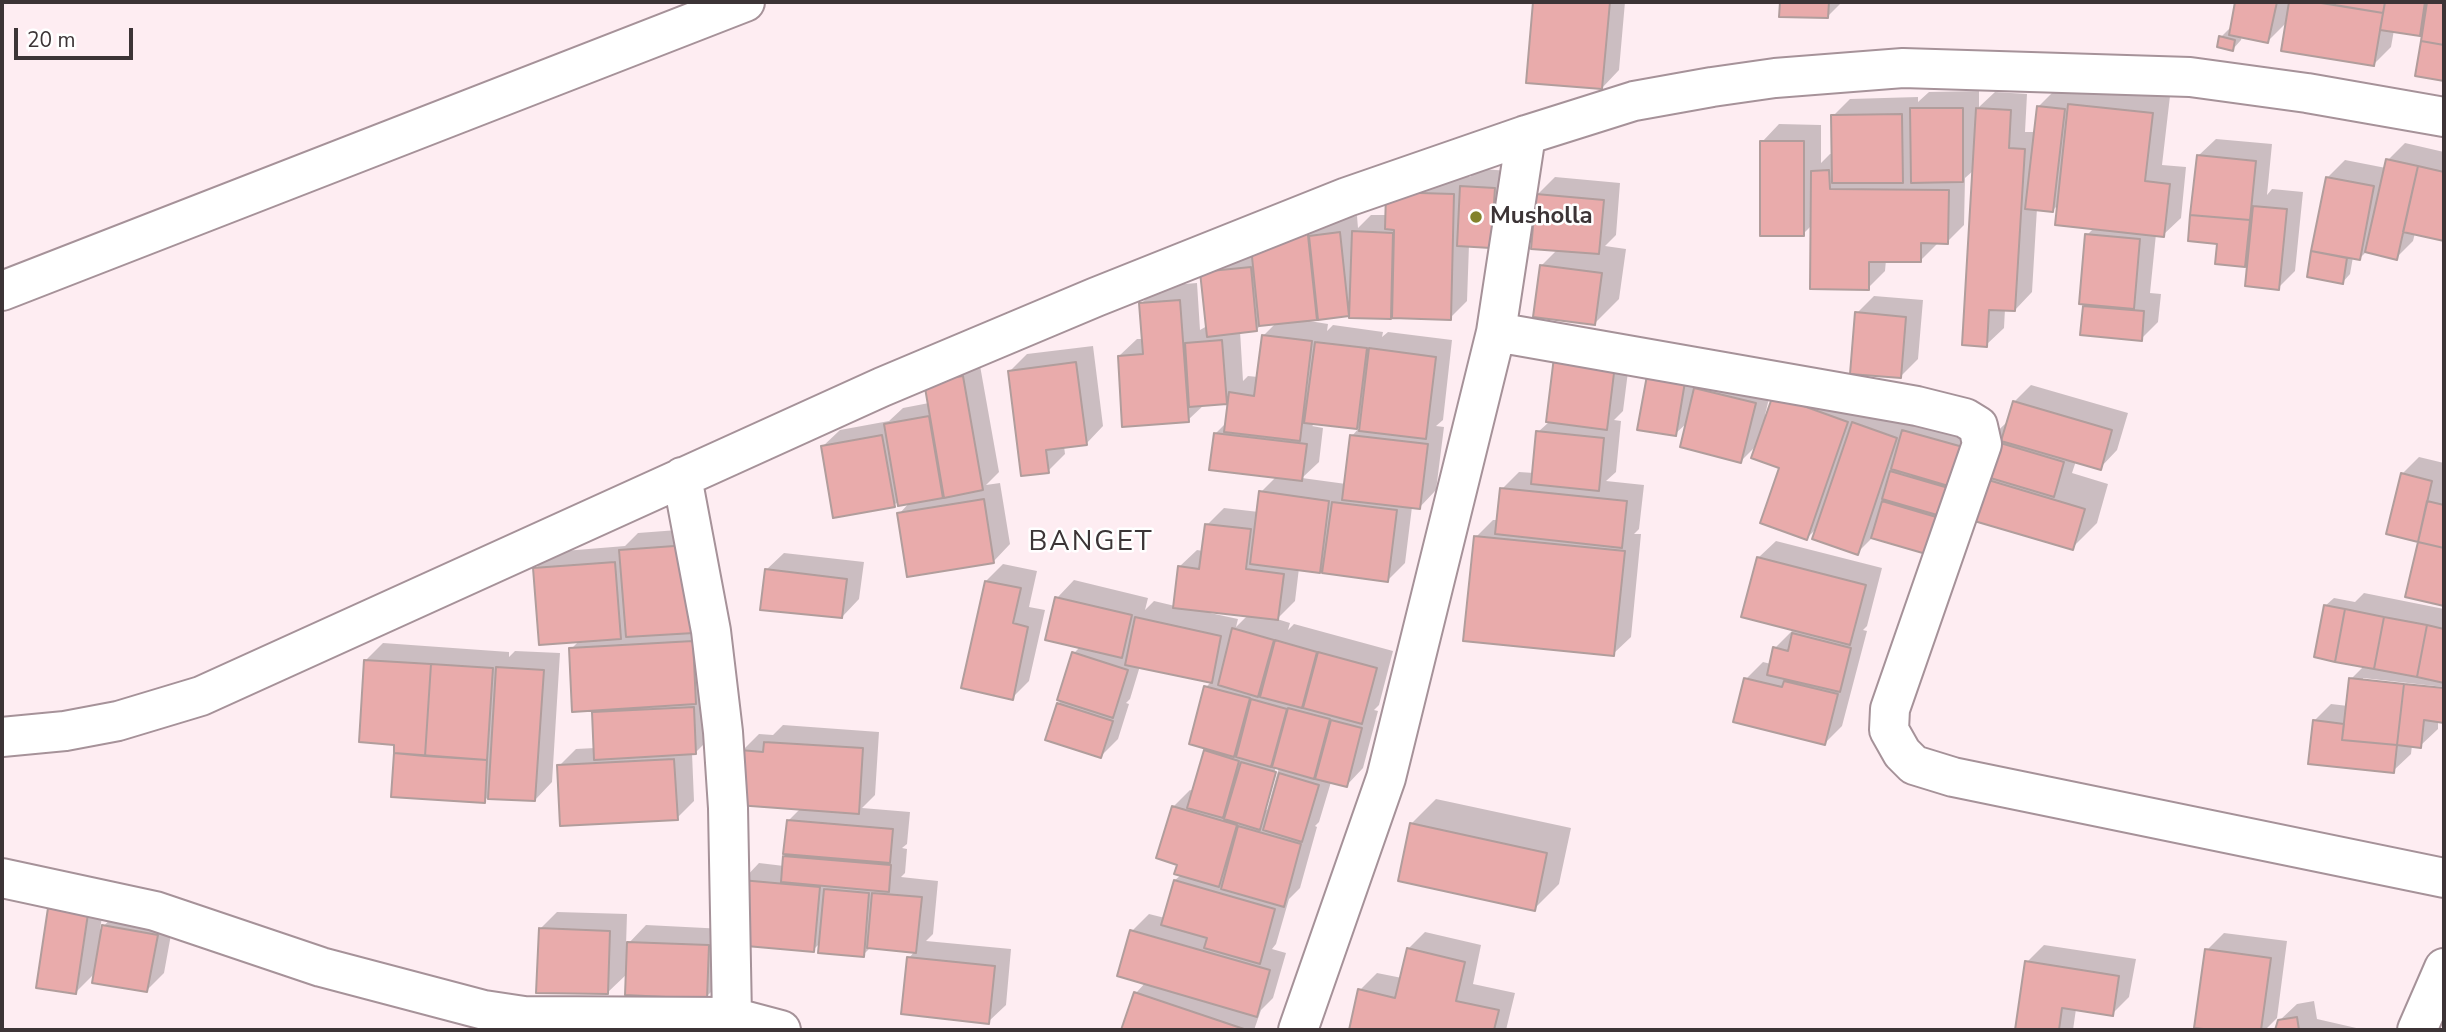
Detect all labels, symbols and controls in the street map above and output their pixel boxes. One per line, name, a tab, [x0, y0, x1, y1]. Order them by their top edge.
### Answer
scale bar	[18, 14, 136, 58]
text: 20 m	[27, 26, 76, 54]
place label: Musholla	[1490, 203, 1593, 231]
marker: Musholla	[1468, 209, 1484, 225]
district label: BANGET	[1029, 526, 1153, 560]

